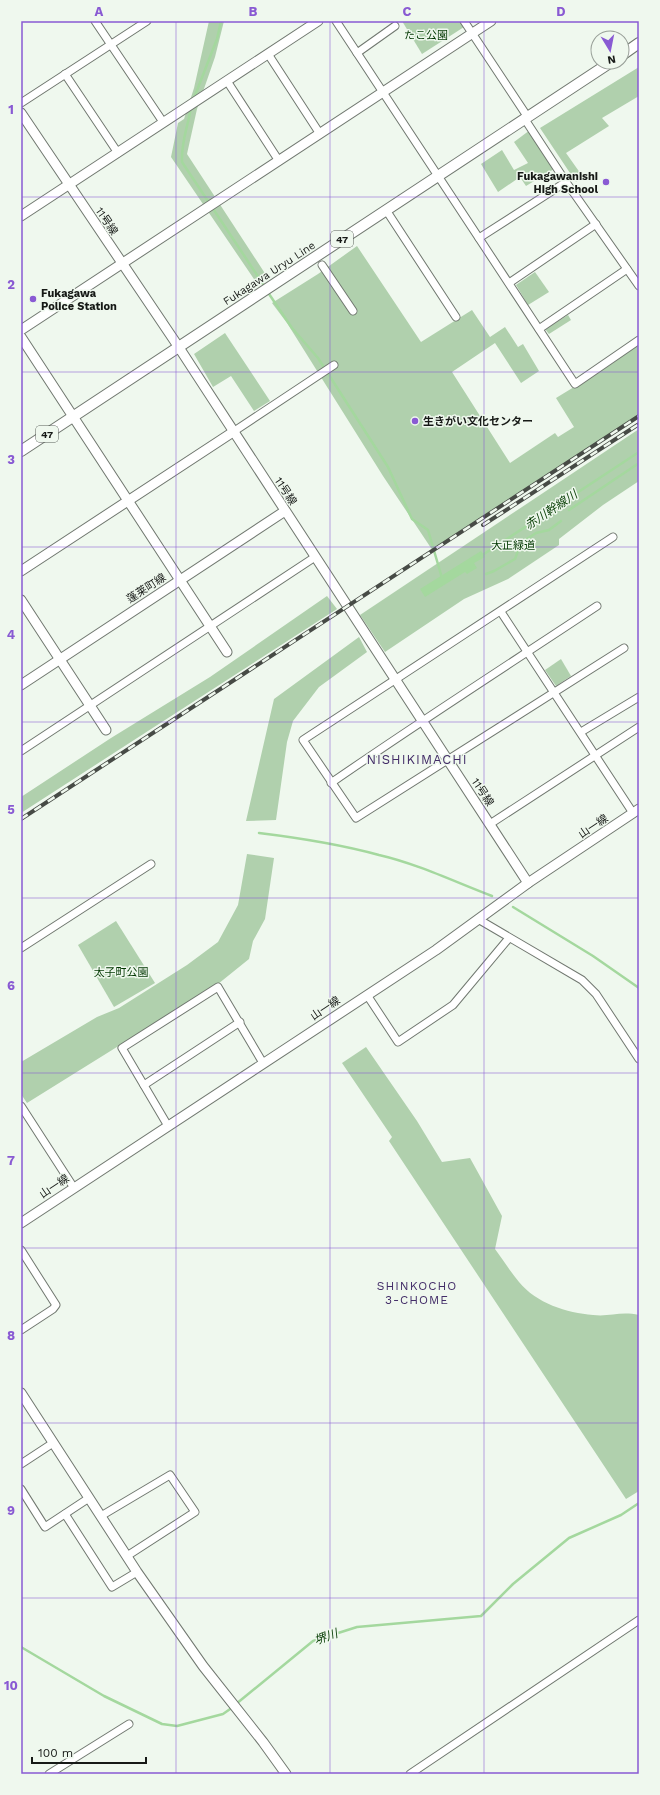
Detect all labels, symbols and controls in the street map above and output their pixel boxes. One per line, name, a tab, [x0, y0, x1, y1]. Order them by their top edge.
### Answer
text: A	[95, 4, 104, 19]
text: B	[249, 4, 258, 19]
text: C	[403, 4, 412, 19]
text: D	[556, 4, 566, 19]
park label: たこ公園	[404, 29, 448, 42]
north arrow	[590, 30, 630, 70]
text: N	[607, 52, 617, 66]
text: 1	[8, 102, 14, 117]
place label: Fukagawanishi High School	[517, 170, 598, 196]
marker: Fukagawanishi High School	[601, 177, 611, 187]
street label: 11号線	[93, 205, 121, 238]
road number: 47	[331, 231, 353, 247]
street label: Fukagawa Uryu Line	[221, 239, 318, 308]
text: 2	[7, 277, 15, 292]
place label: Fukagawa Police Station	[41, 287, 117, 313]
marker: Fukagawa Police Station	[28, 294, 38, 304]
place label: 生きがい文化センター	[423, 415, 533, 428]
marker: 生きがい文化センター	[410, 416, 420, 426]
road number: 47	[36, 426, 58, 442]
text: 3	[7, 452, 15, 467]
street label: 11号線	[272, 475, 299, 508]
water label: 赤川幹線川	[522, 486, 581, 533]
park label: 大正緑道	[491, 539, 535, 552]
street label: 蓬莱町線	[124, 571, 168, 606]
text: 4	[7, 627, 16, 642]
district label: NISHIKIMACHI	[366, 752, 468, 767]
street label: 11号線	[469, 776, 496, 809]
text: 5	[7, 802, 15, 817]
street label: 山一線	[576, 812, 611, 841]
park label: 太子町公園	[94, 966, 149, 979]
text: 6	[7, 978, 15, 993]
street label: 山一線	[308, 994, 343, 1023]
text: 7	[7, 1153, 15, 1168]
street label: 山一線	[37, 1172, 72, 1201]
district label: SHINKOCHO 3-CHOME	[377, 1279, 457, 1307]
text: 8	[7, 1328, 15, 1343]
text: 9	[7, 1503, 15, 1518]
water label: 堺川	[312, 1626, 342, 1648]
text: 10	[4, 1678, 18, 1693]
scale bar	[32, 1739, 146, 1765]
text: 100 m	[38, 1746, 73, 1760]

